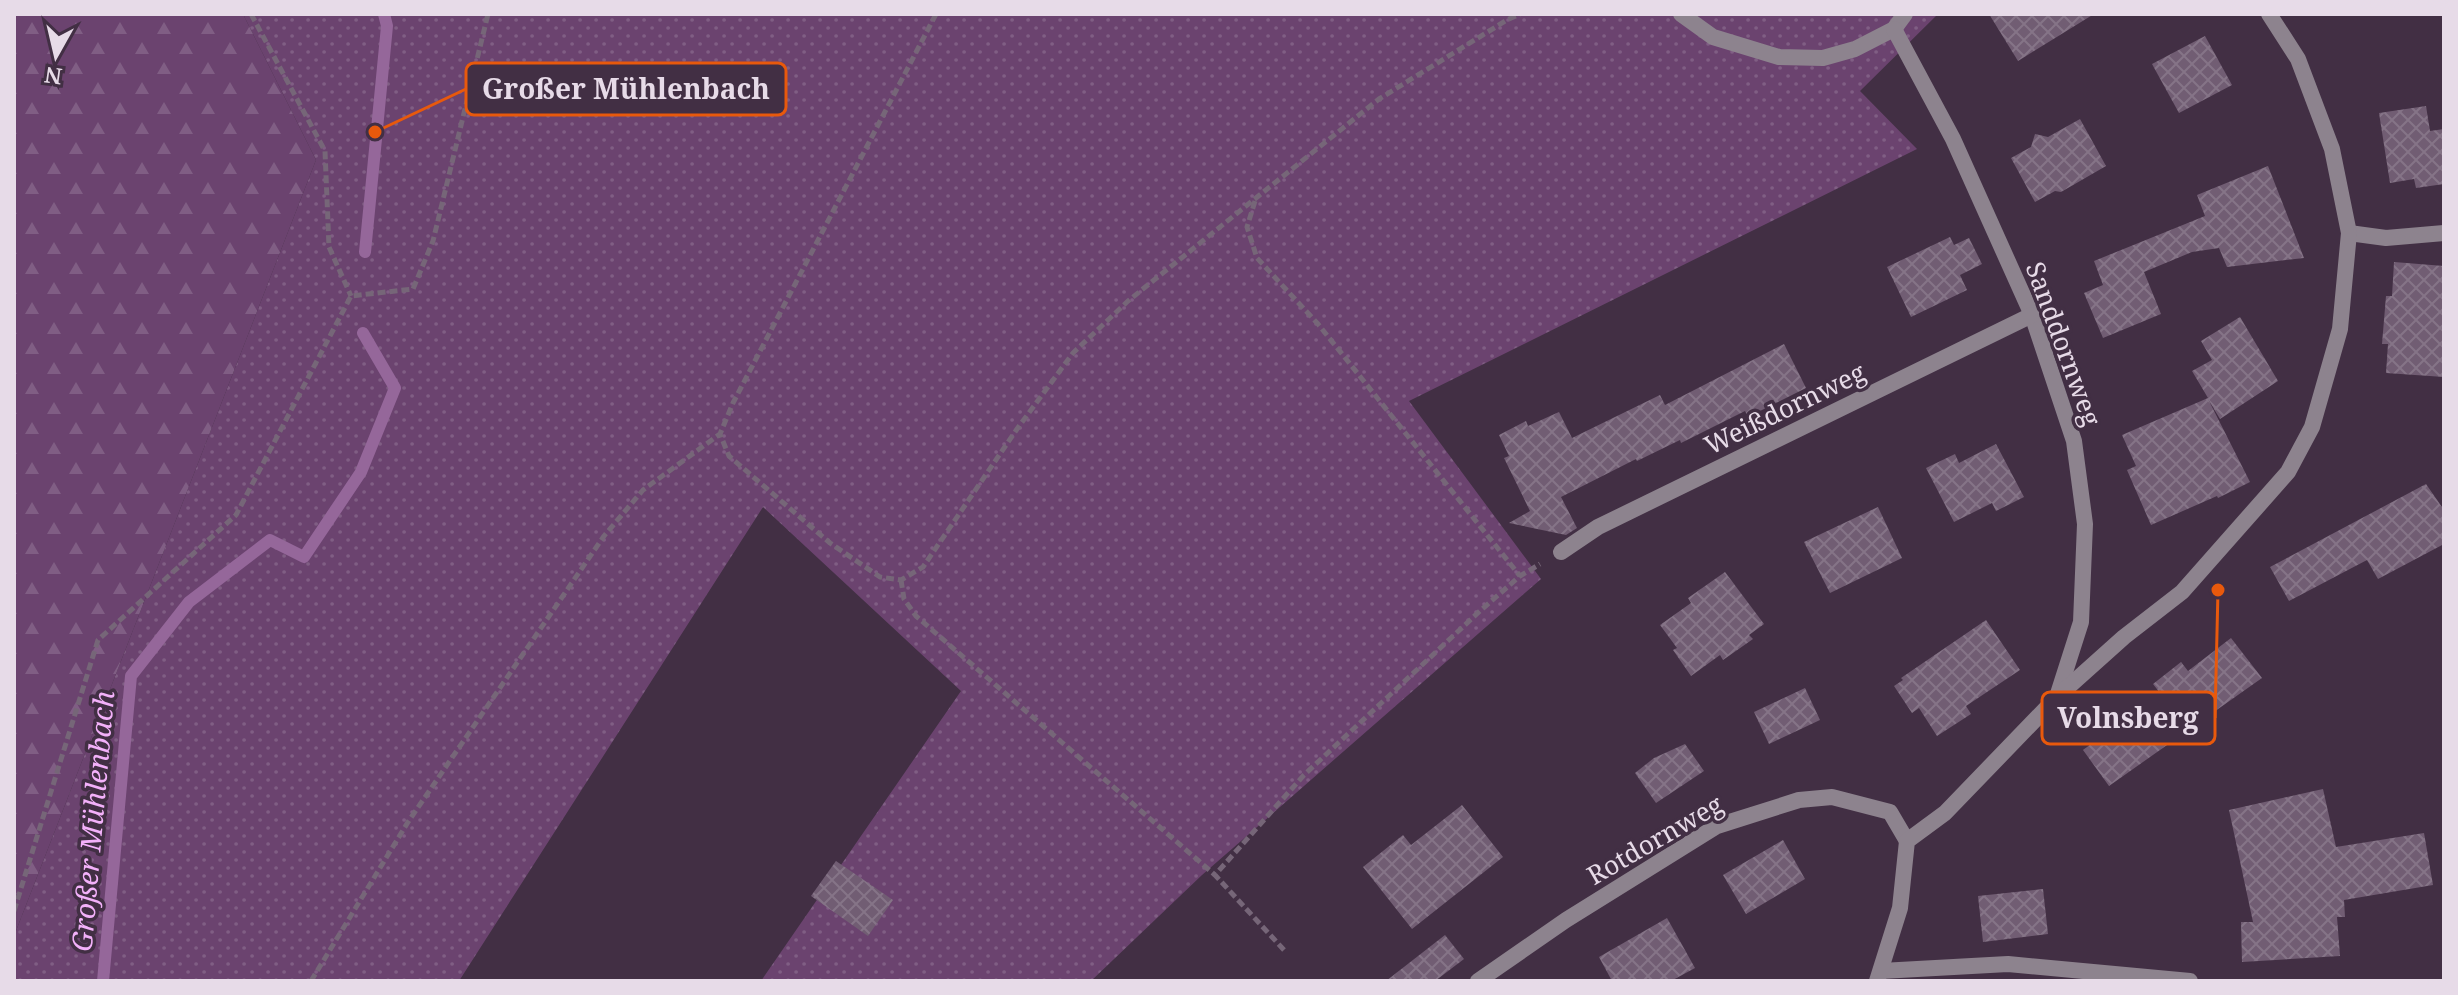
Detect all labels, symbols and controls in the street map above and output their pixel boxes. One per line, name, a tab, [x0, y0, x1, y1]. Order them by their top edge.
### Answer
north arrow	[16, 16, 96, 96]
text: N	[42, 61, 64, 93]
callout: Großer Mühlenbach	[466, 63, 786, 115]
text: Großer Mühlenbach	[482, 69, 770, 107]
street label: Sanddornweg	[2018, 257, 2110, 431]
street label: Weißdornweg	[1698, 354, 1871, 463]
water label: Großer Mühlenbach	[62, 689, 122, 953]
callout: Volnsberg	[2042, 692, 2215, 744]
text: Volnsberg	[2057, 698, 2199, 736]
street label: Rotdornweg	[1580, 786, 1729, 893]

